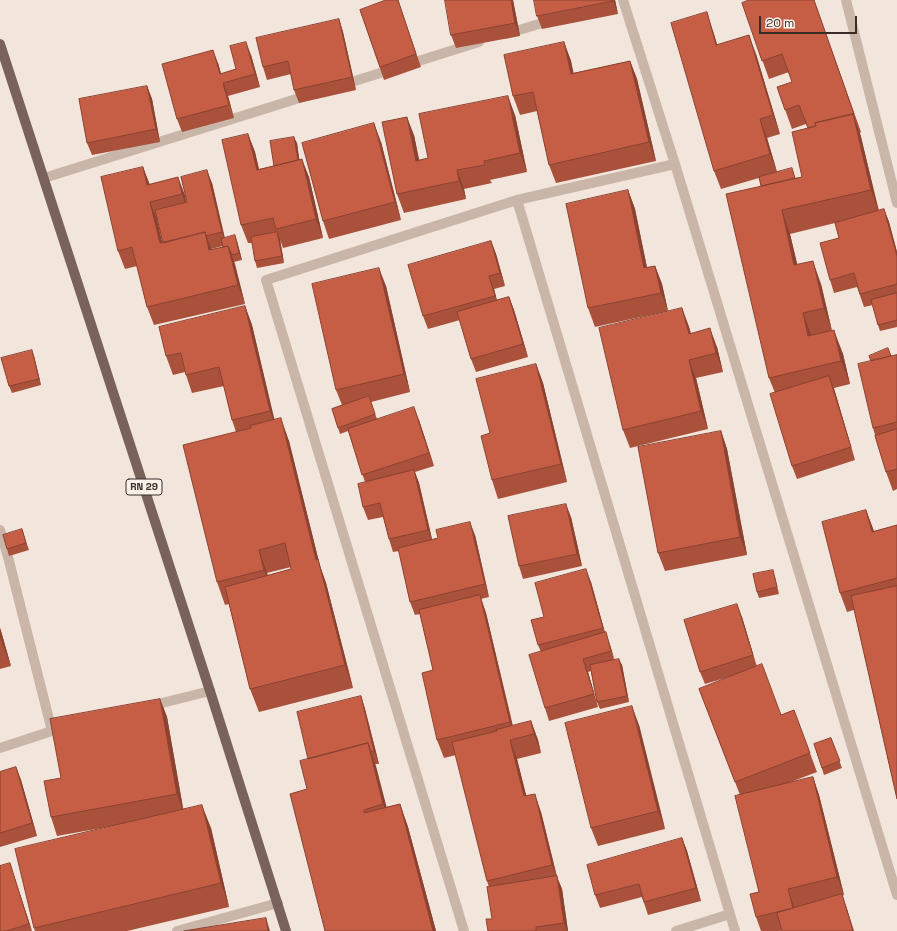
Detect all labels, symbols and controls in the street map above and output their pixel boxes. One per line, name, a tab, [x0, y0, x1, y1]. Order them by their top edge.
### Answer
scale bar	[761, 8, 859, 34]
text: 20 m	[766, 15, 794, 31]
road number: RN 29	[126, 479, 162, 495]

